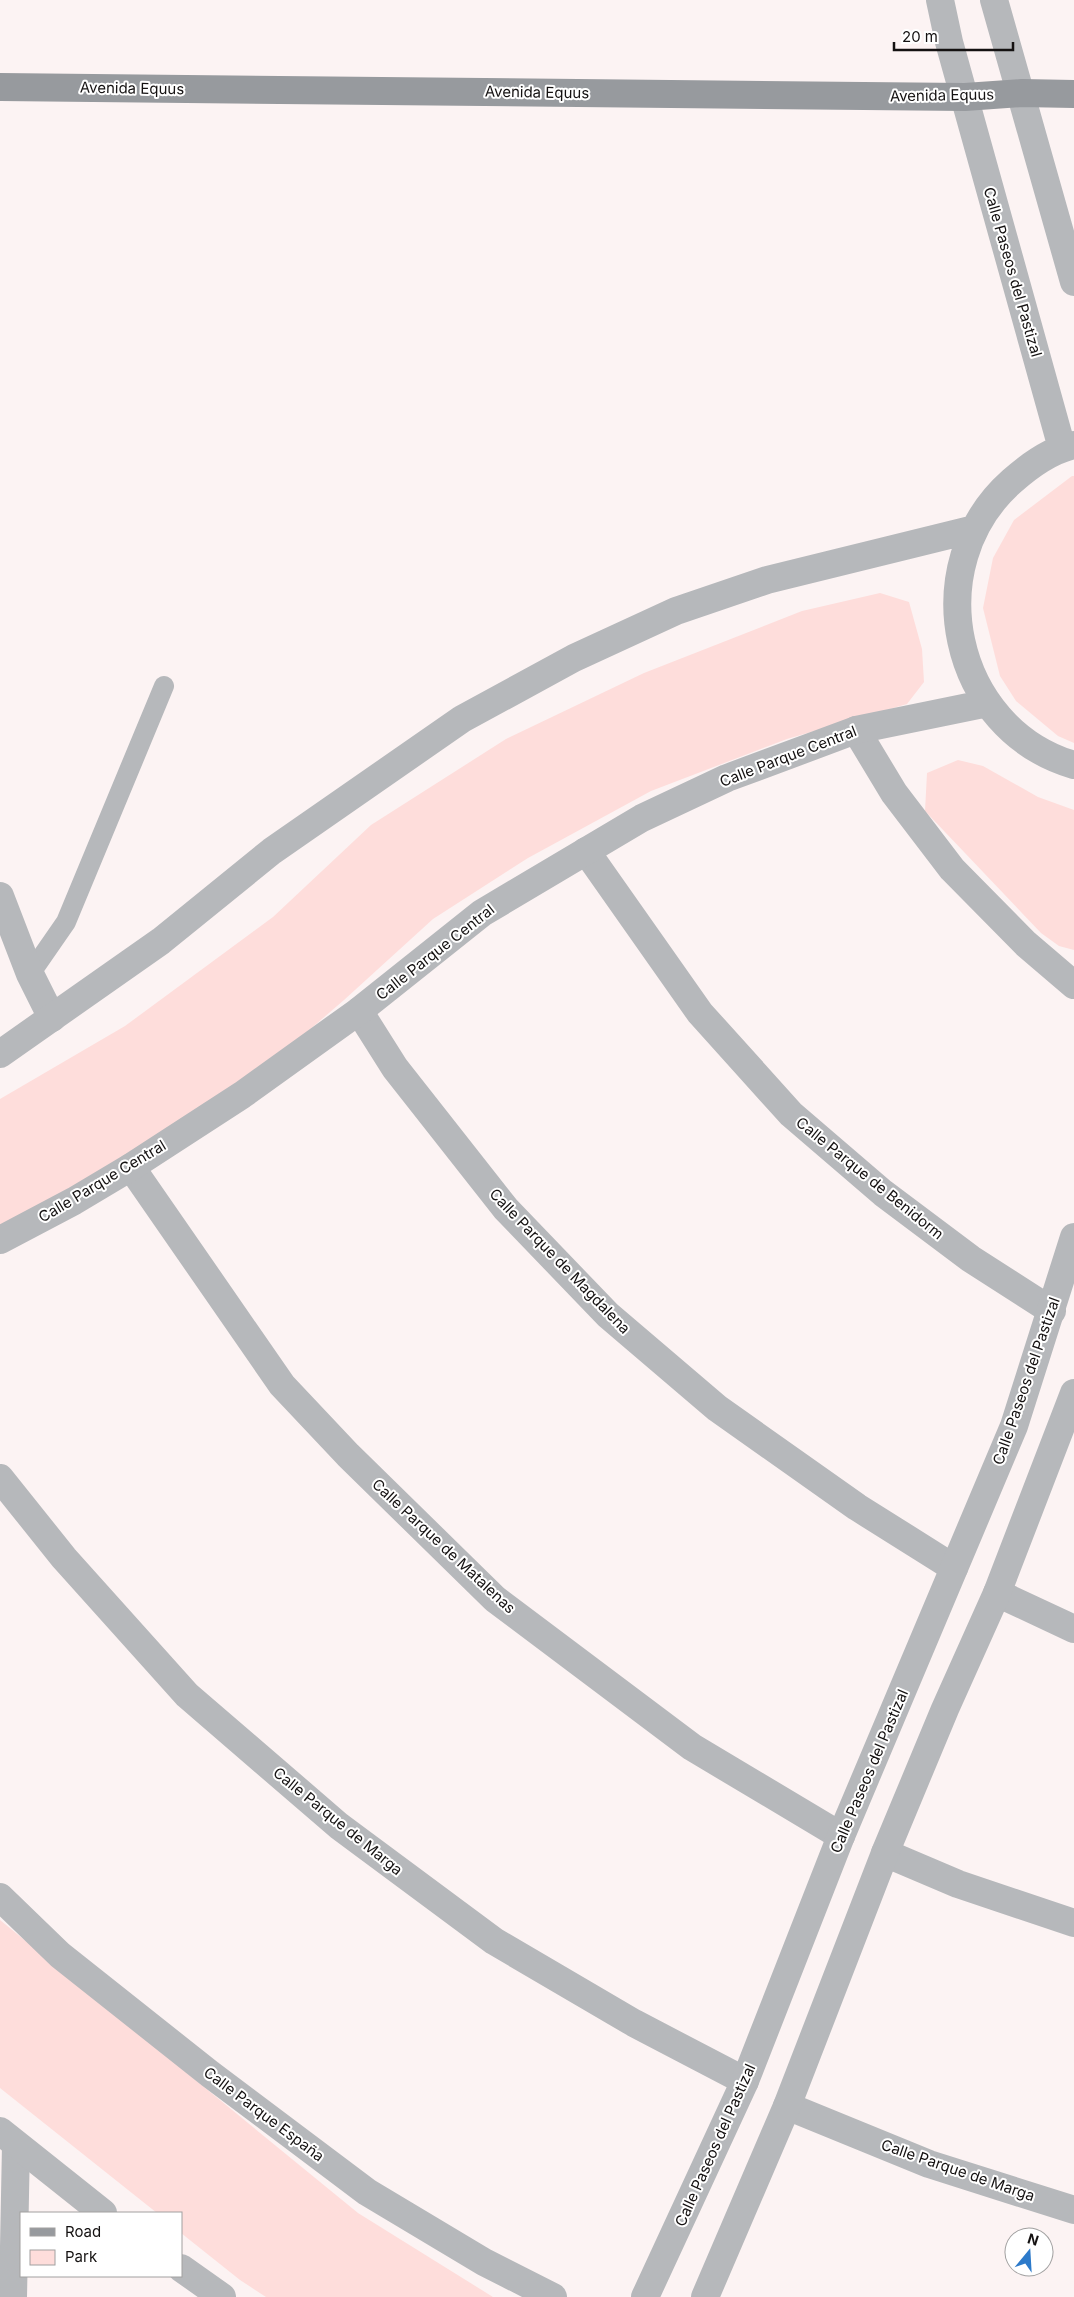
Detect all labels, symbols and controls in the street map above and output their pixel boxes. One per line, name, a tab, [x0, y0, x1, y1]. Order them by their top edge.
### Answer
scale bar	[894, 20, 1013, 52]
text: 20 m	[902, 27, 938, 46]
street label: Avenida Equus	[80, 78, 184, 98]
street label: Avenida Equus	[485, 82, 589, 102]
street label: Avenida Equus	[890, 85, 994, 105]
street label: Calle Paseos del Pastizal	[980, 185, 1046, 359]
street label: Calle Parque Central	[717, 721, 859, 791]
street label: Calle Parque Central	[372, 900, 498, 1004]
street label: Calle Parque de Benidorm	[792, 1113, 948, 1243]
street label: Calle Parque Central	[35, 1135, 169, 1227]
street label: Calle Parque de Magdalena	[486, 1184, 634, 1338]
street label: Calle Paseos del Pastizal	[988, 1295, 1064, 1467]
street label: Calle Parque de Matalenas	[368, 1475, 520, 1617]
street label: Calle Paseos del Pastizal	[826, 1686, 912, 1856]
street label: Calle Parque de Marga	[269, 1763, 407, 1879]
street label: Calle Paseos del Pastizal	[671, 2061, 759, 2229]
street label: Calle Parque España	[200, 2062, 328, 2166]
street label: Calle Parque de Marga	[879, 2135, 1037, 2205]
legend	[20, 2212, 182, 2277]
text: Road	[65, 2222, 101, 2241]
north arrow	[1004, 2227, 1054, 2277]
text: N	[1025, 2229, 1041, 2249]
text: Park	[65, 2247, 98, 2266]

